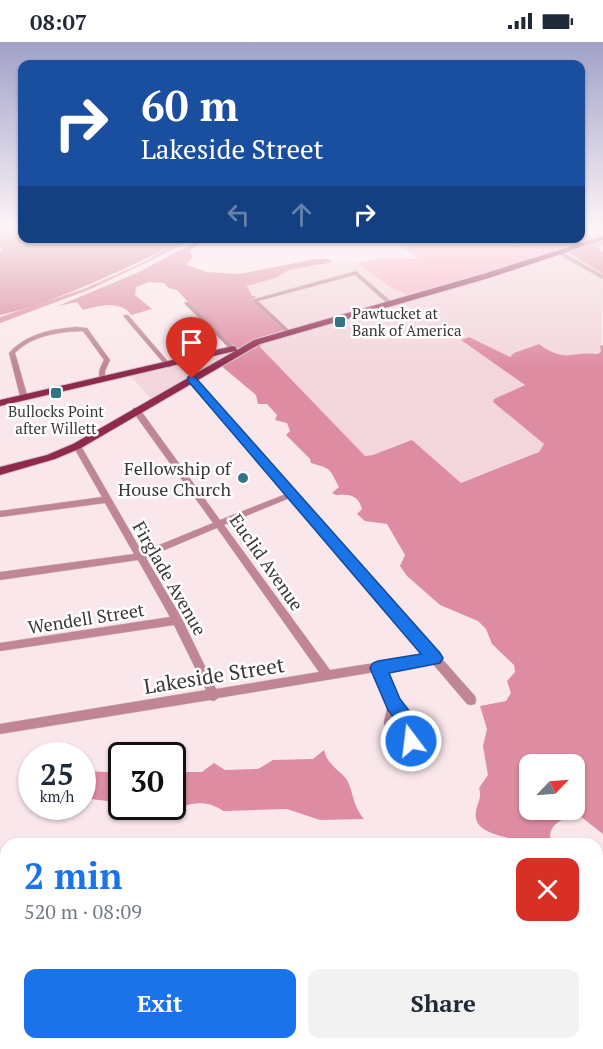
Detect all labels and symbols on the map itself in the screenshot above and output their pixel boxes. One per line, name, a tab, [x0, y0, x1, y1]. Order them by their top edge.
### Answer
place label: Pawtucket at Bank of America	[352, 303, 462, 340]
marker: Pawtucket at Bank of America	[333, 315, 347, 329]
pin	[166, 317, 217, 379]
marker: Bullocks Point after Willett	[49, 386, 63, 400]
place label: Bullocks Point after Willett	[8, 401, 104, 438]
place label: Fellowship of House Church	[118, 456, 233, 501]
marker: Fellowship of House Church	[236, 471, 250, 485]
street label: Euclid Avenue	[225, 509, 309, 615]
street label: Firglade Avenue	[128, 517, 212, 639]
street label: Wendell Street	[26, 597, 146, 639]
street label: Lakeside Street	[142, 650, 287, 700]
position arrow	[379, 709, 443, 773]
speed limit sign: 30	[108, 742, 186, 820]
north arrow	[519, 754, 585, 820]

